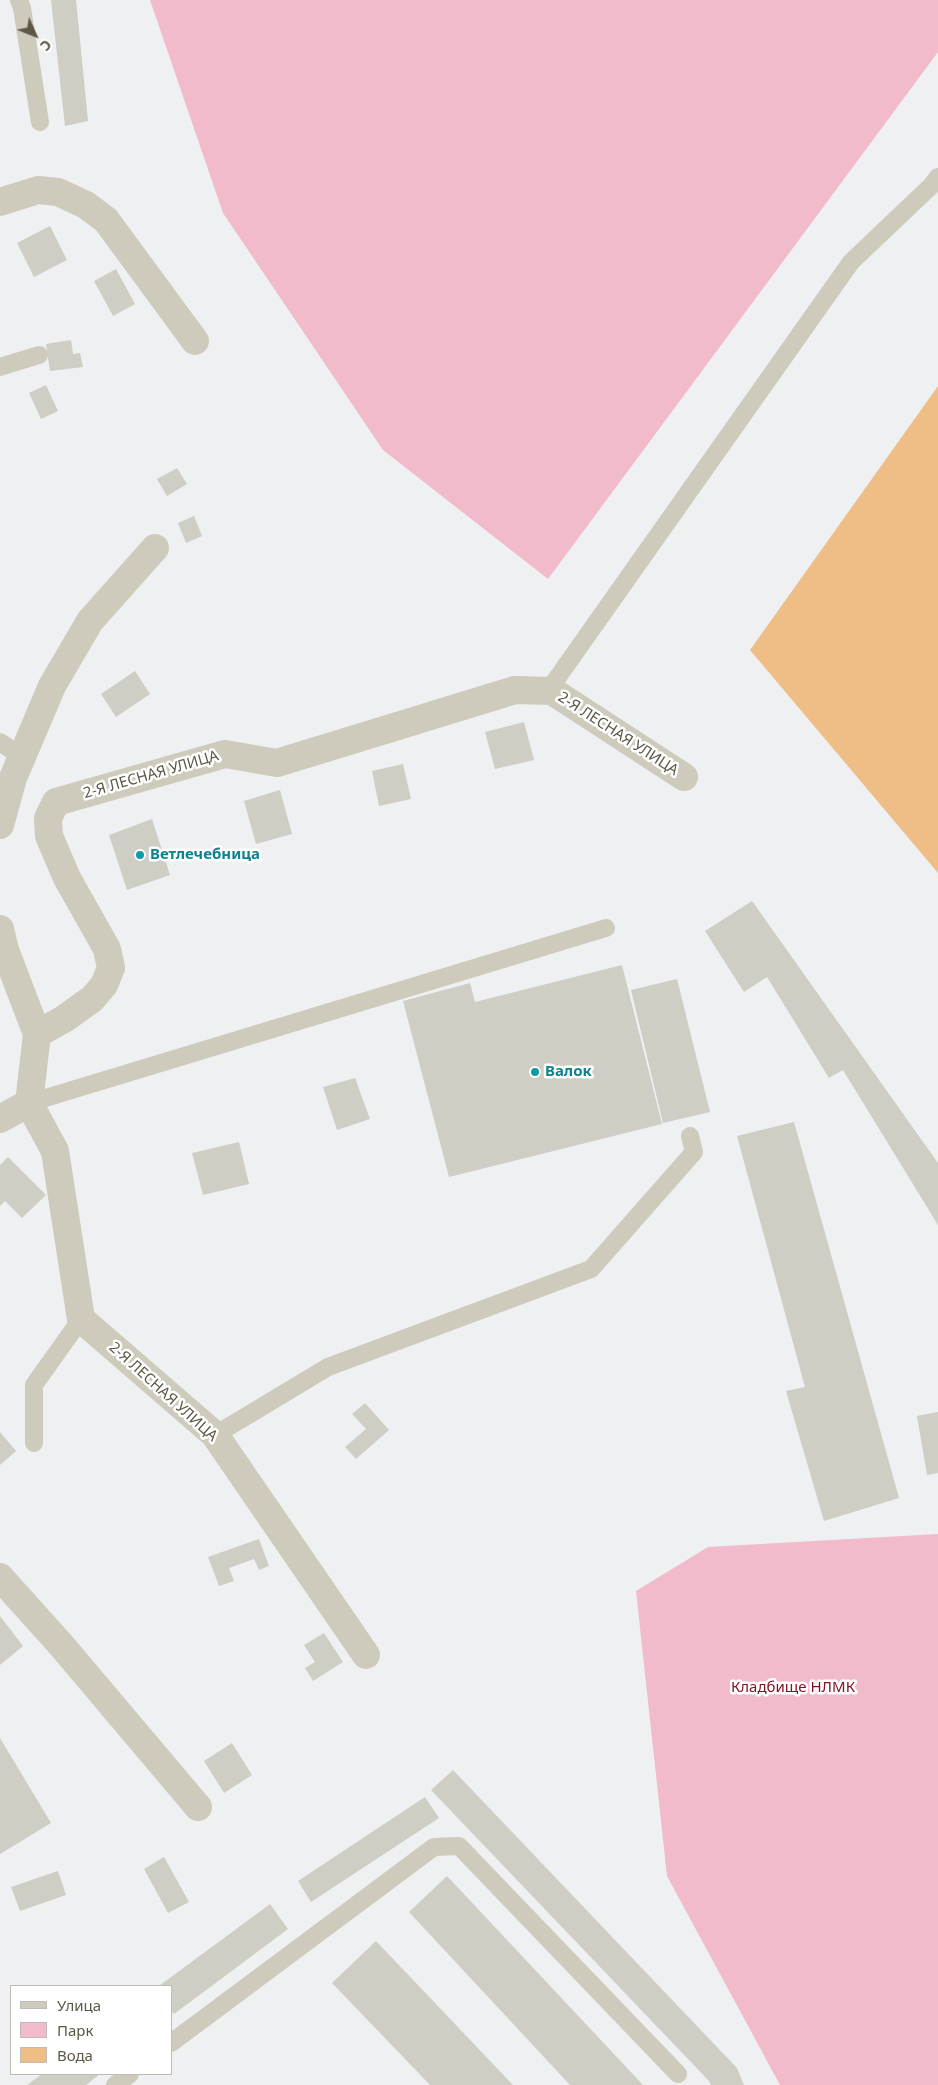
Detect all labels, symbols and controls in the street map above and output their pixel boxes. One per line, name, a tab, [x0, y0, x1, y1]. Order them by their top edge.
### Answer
north arrow	[10, 10, 60, 60]
text: С	[36, 36, 56, 56]
street label: 2-Я ЛЕСНАЯ УЛИЦА	[554, 688, 682, 780]
street label: 2-Я ЛЕСНАЯ УЛИЦА	[81, 747, 221, 803]
place label: Ветлечебница	[150, 846, 260, 864]
marker: Ветлечебница	[134, 849, 146, 861]
place label: Валок	[545, 1063, 592, 1081]
marker: Валок	[529, 1066, 541, 1078]
street label: 2-Я ЛЕСНАЯ УЛИЦА	[105, 1339, 221, 1445]
park label: Кладбище НЛМК	[731, 1679, 855, 1697]
legend	[10, 1985, 172, 2075]
text: Улица	[57, 1995, 101, 2015]
text: Парк	[57, 2020, 93, 2040]
text: Вода	[57, 2045, 93, 2065]

